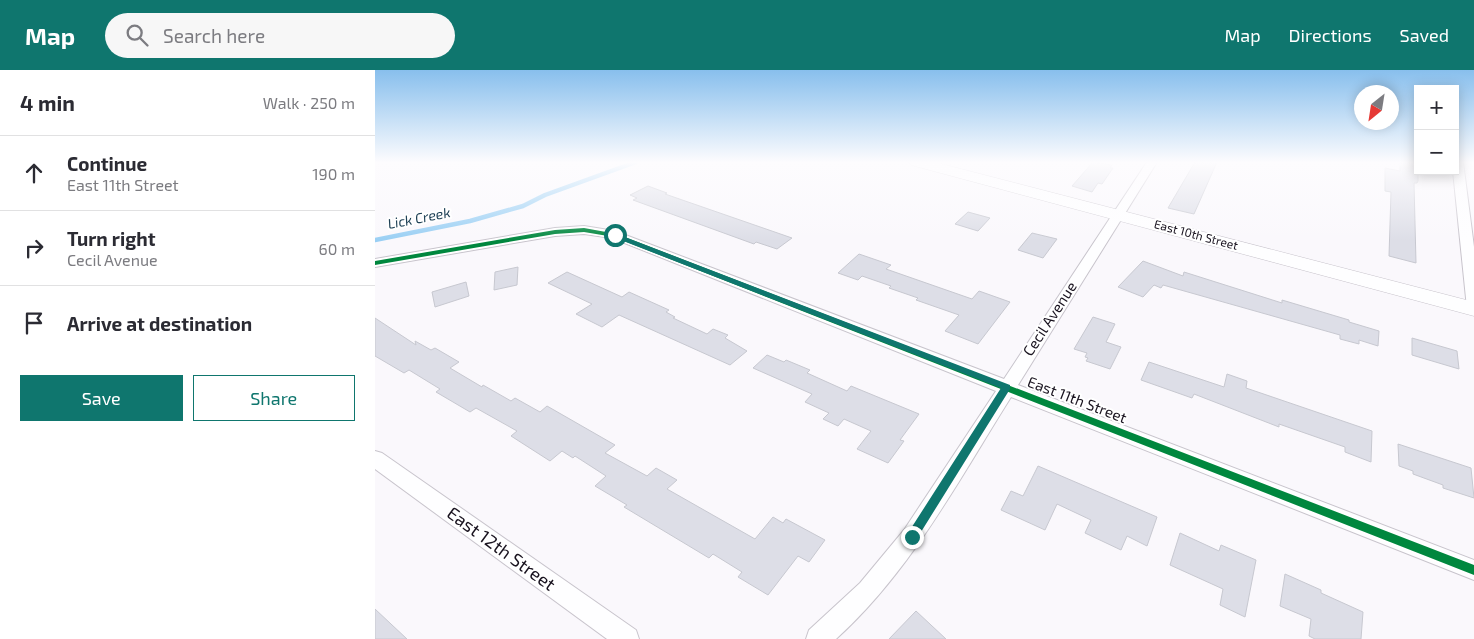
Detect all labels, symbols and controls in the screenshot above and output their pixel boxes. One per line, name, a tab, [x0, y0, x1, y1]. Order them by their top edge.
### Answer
search box	[105, 13, 455, 58]
text: Map	[25, 21, 75, 50]
icon: search	[123, 21, 151, 49]
text: Search here	[163, 24, 265, 47]
text: Map	[1224, 24, 1261, 46]
text: Directions	[1289, 24, 1372, 46]
text: Saved	[1400, 24, 1449, 46]
north arrow	[1354, 85, 1399, 130]
map controls	[1414, 85, 1459, 175]
button: +	[1414, 85, 1459, 130]
text: 4 min	[20, 90, 75, 115]
text: Walk · 250 m	[263, 93, 355, 112]
button: −	[1414, 130, 1459, 175]
text: Continue	[67, 152, 147, 175]
icon: ahead	[20, 159, 48, 187]
text: 190 m	[312, 164, 355, 183]
text: East 11th Street	[67, 175, 179, 194]
water label: Lick Creek	[386, 203, 452, 232]
street label: East 10th Street	[1153, 216, 1240, 252]
route start	[604, 224, 627, 247]
text: Turn right	[67, 227, 155, 250]
icon: right	[20, 234, 48, 262]
text: 60 m	[319, 239, 355, 258]
text: Cecil Avenue	[67, 250, 158, 269]
street label: Cecil Avenue	[1018, 278, 1080, 359]
icon: arrive	[20, 309, 48, 337]
text: Arrive at destination	[67, 312, 252, 335]
street label: East 11th Street	[1025, 372, 1130, 426]
button: Save	[20, 375, 183, 421]
button: Share	[193, 375, 355, 421]
street label: East 12th Street	[443, 501, 560, 595]
route end	[901, 526, 924, 549]

